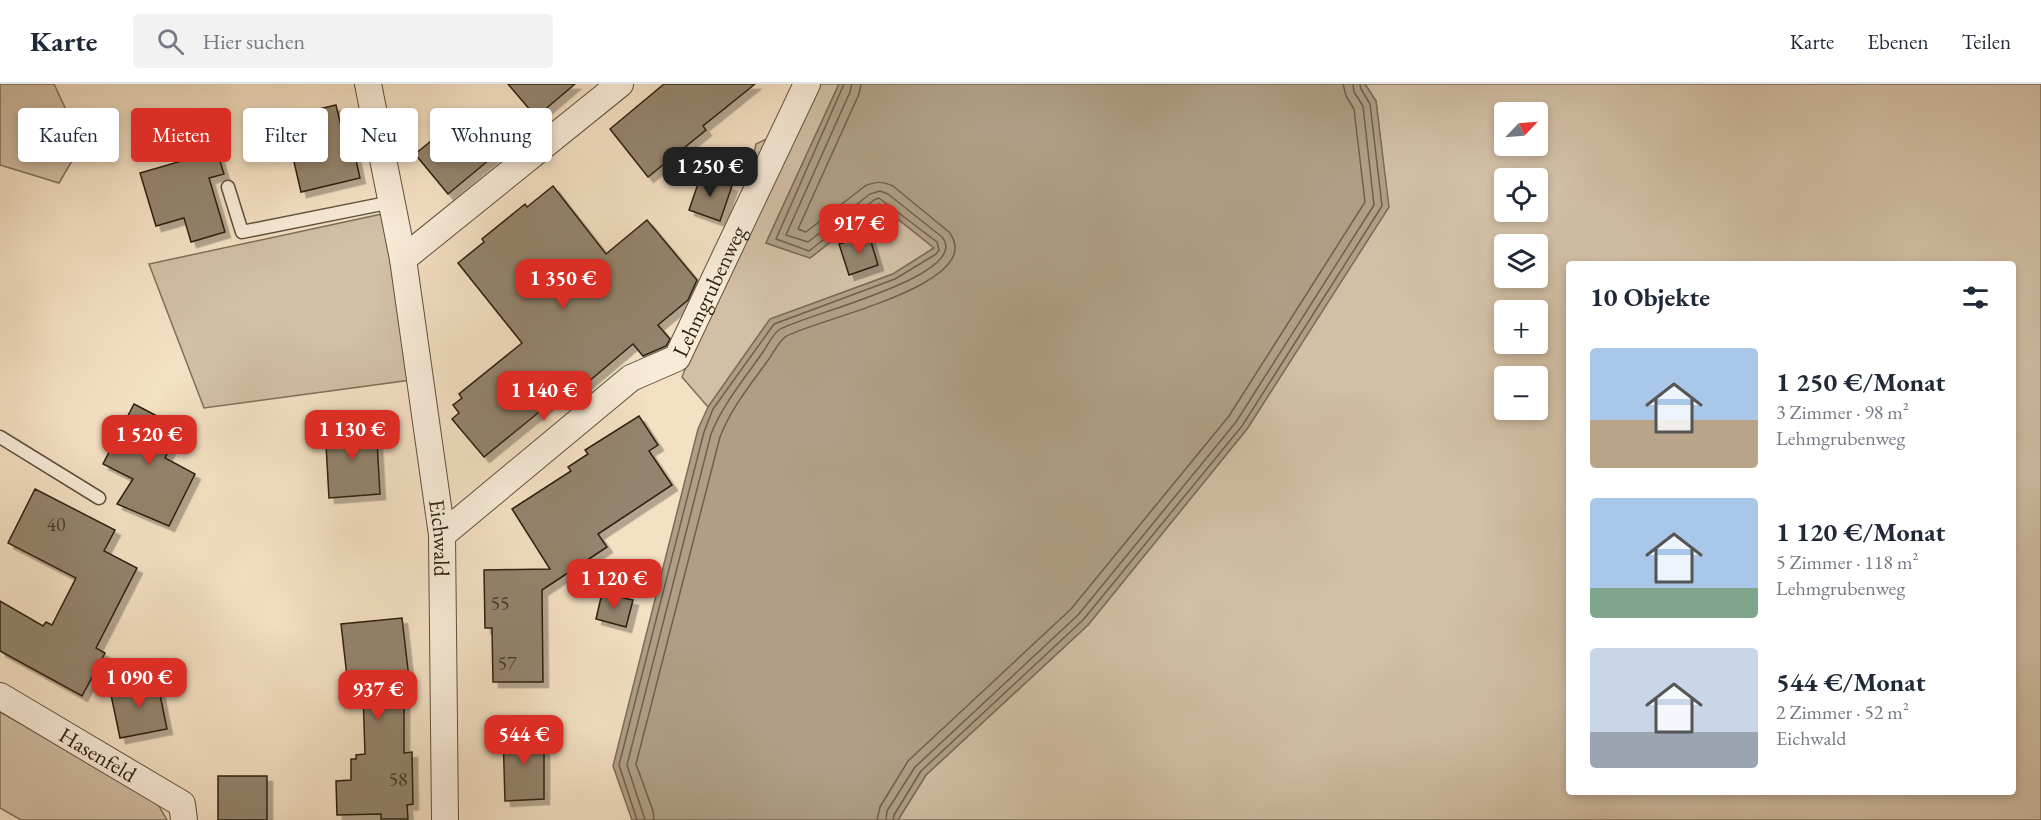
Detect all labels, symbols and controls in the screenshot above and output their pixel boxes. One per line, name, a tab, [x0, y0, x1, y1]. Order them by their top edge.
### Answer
search box	[133, 14, 553, 68]
text: Karte	[30, 23, 97, 59]
icon: search	[154, 25, 187, 58]
text: Hier suchen	[202, 27, 305, 56]
text: Karte	[1790, 28, 1834, 55]
text: Ebenen	[1867, 28, 1928, 55]
text: Teilen	[1961, 28, 2011, 55]
north arrow	[1494, 102, 1548, 156]
map controls	[1494, 102, 1548, 420]
chip: Kaufen	[18, 108, 119, 162]
chip: Mieten	[131, 108, 231, 162]
chip: Filter	[243, 108, 328, 162]
chip: Neu	[340, 108, 418, 162]
chip: Wohnung	[430, 108, 552, 162]
pin: 1 250 €	[655, 147, 765, 198]
text: 1 250 €	[677, 153, 743, 179]
button: locate	[1494, 168, 1548, 222]
pin: 917 €	[817, 204, 901, 255]
text: 917 €	[833, 210, 885, 236]
street label: Lehmgrubenweg	[666, 220, 753, 362]
button: layers	[1494, 234, 1548, 288]
pin: 1 350 €	[508, 259, 618, 310]
text: 1 350 €	[530, 265, 596, 291]
text: 10 Objekte	[1590, 280, 1710, 314]
icon: filters	[1959, 281, 1992, 314]
button: +	[1494, 300, 1548, 354]
text: 1 250 €/Monat	[1776, 365, 1945, 399]
button: −	[1494, 366, 1548, 420]
pin: 1 140 €	[489, 371, 599, 422]
icon: home	[1638, 372, 1710, 444]
text: 1 140 €	[511, 377, 577, 403]
text: 3 Zimmer · 98 m²	[1776, 399, 1909, 425]
pin: 1 130 €	[297, 410, 407, 461]
pin: 1 520 €	[94, 415, 204, 466]
text: 1 130 €	[319, 416, 385, 442]
text: 1 520 €	[116, 421, 182, 447]
text: Lehmgrubenweg	[1776, 425, 1905, 451]
street label: Eichwald	[422, 497, 456, 578]
house number: 40	[46, 511, 66, 537]
text: 1 120 €/Monat	[1776, 515, 1945, 549]
icon: home	[1638, 522, 1710, 594]
text: 5 Zimmer · 118 m²	[1776, 549, 1919, 575]
pin: 1 120 €	[559, 559, 669, 610]
text: 1 120 €	[581, 565, 647, 591]
text: Lehmgrubenweg	[1776, 575, 1905, 601]
house number: 55	[490, 590, 510, 616]
house number: 57	[497, 650, 517, 676]
pin: 1 090 €	[84, 658, 194, 709]
text: 1 090 €	[106, 664, 172, 690]
text: 544 €/Monat	[1776, 665, 1925, 699]
pin: 937 €	[336, 670, 420, 721]
icon: home	[1638, 672, 1710, 744]
text: 937 €	[352, 676, 404, 702]
text: 2 Zimmer · 52 m²	[1776, 699, 1909, 725]
pin: 544 €	[482, 715, 566, 766]
street label: Hasenfeld	[54, 720, 143, 789]
text: 544 €	[498, 721, 550, 747]
text: Eichwald	[1776, 725, 1846, 751]
house number: 58	[388, 766, 408, 792]

